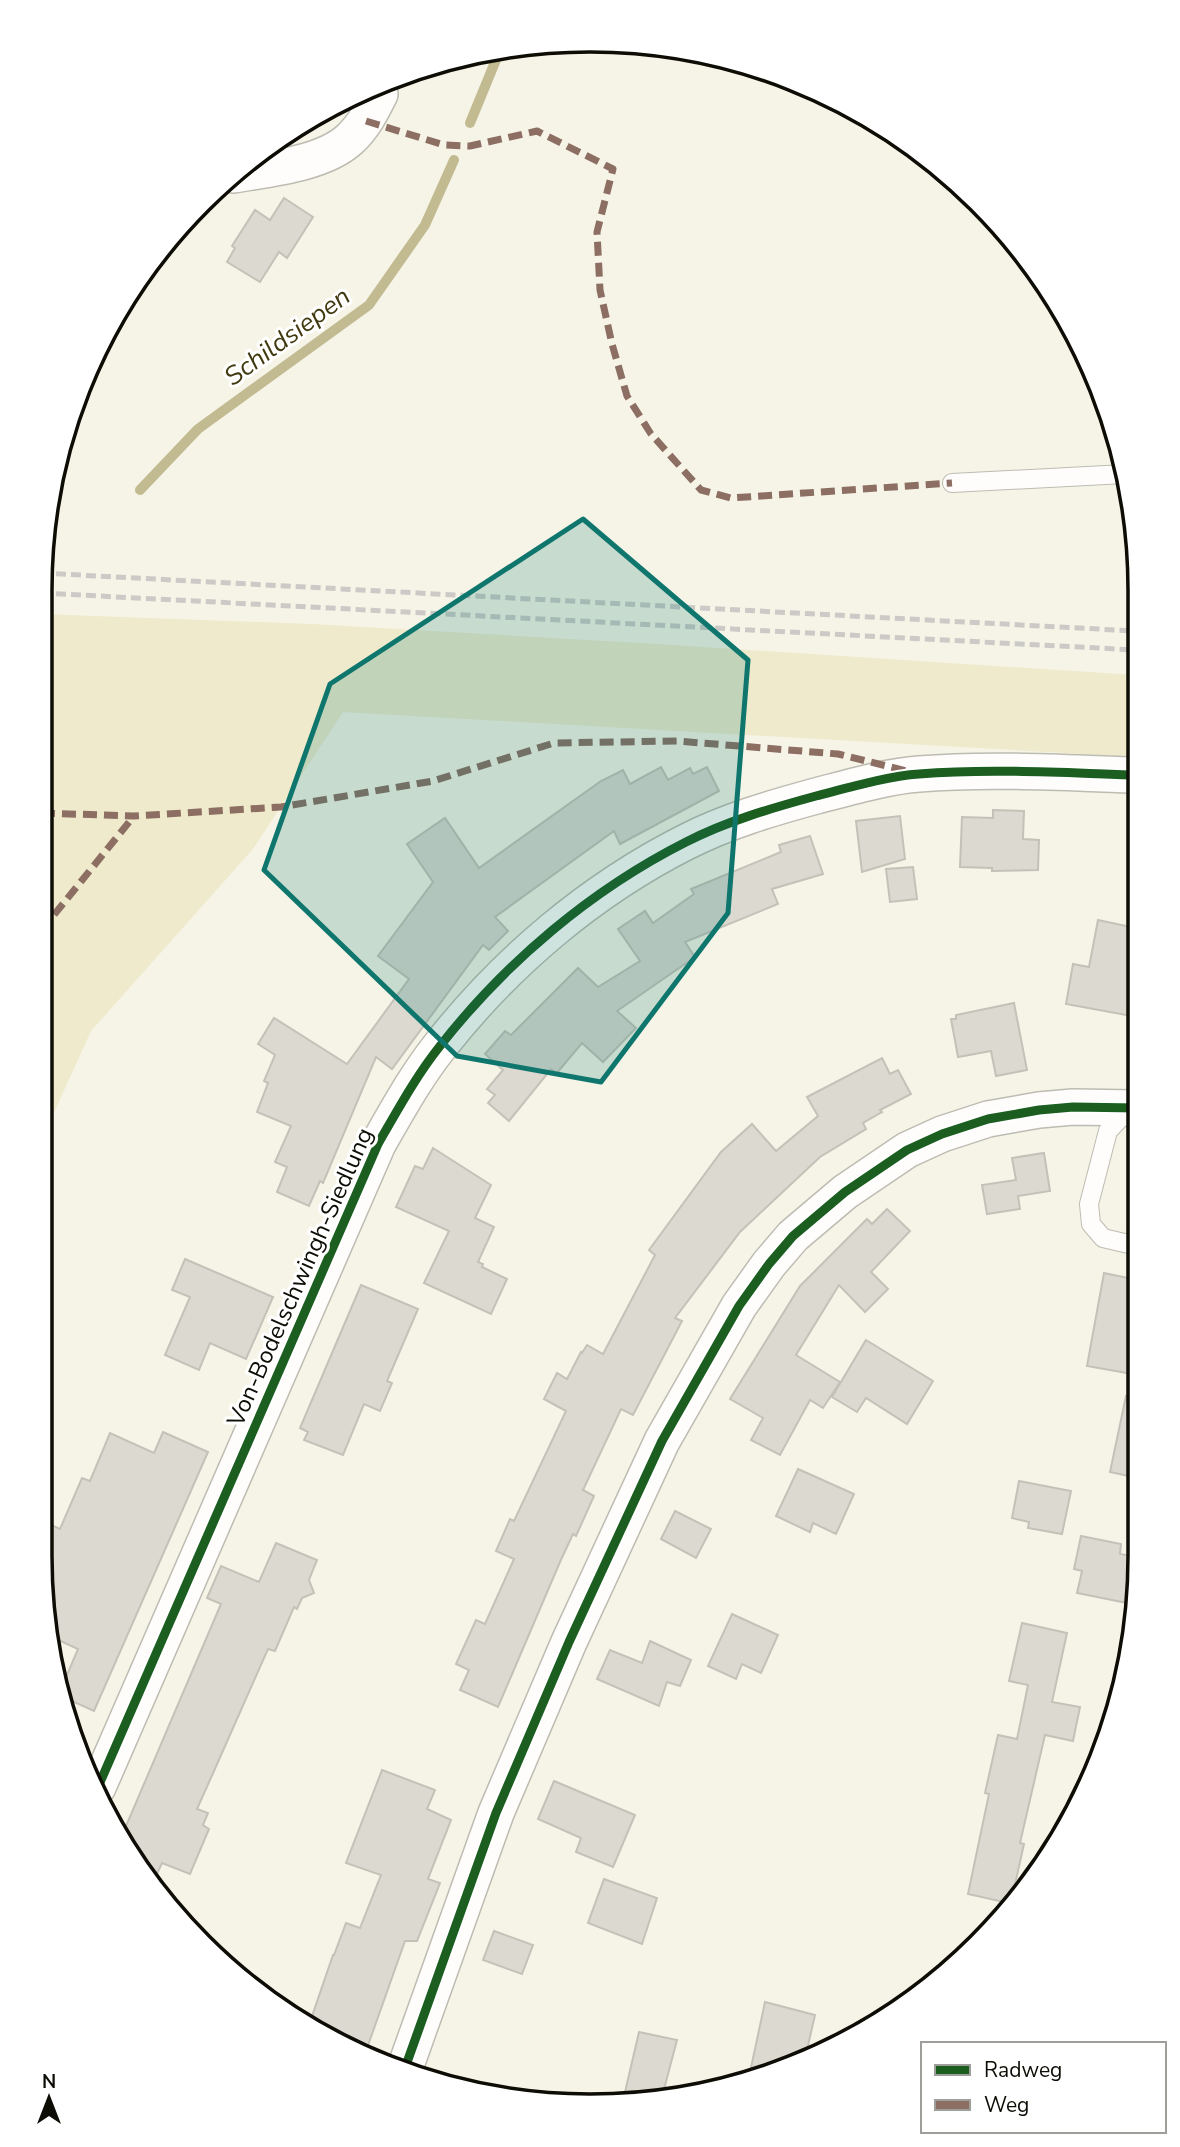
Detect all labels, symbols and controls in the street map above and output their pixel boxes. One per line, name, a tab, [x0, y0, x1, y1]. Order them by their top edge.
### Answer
water label: Schildsiepen	[217, 279, 357, 394]
street label: Von-Bodelschwingh-Siedlung	[219, 1123, 380, 1432]
legend	[921, 2042, 1166, 2133]
text: Radweg	[984, 2056, 1062, 2084]
north arrow	[14, 2063, 84, 2133]
text: N	[42, 2069, 56, 2095]
text: Weg	[984, 2091, 1029, 2119]

